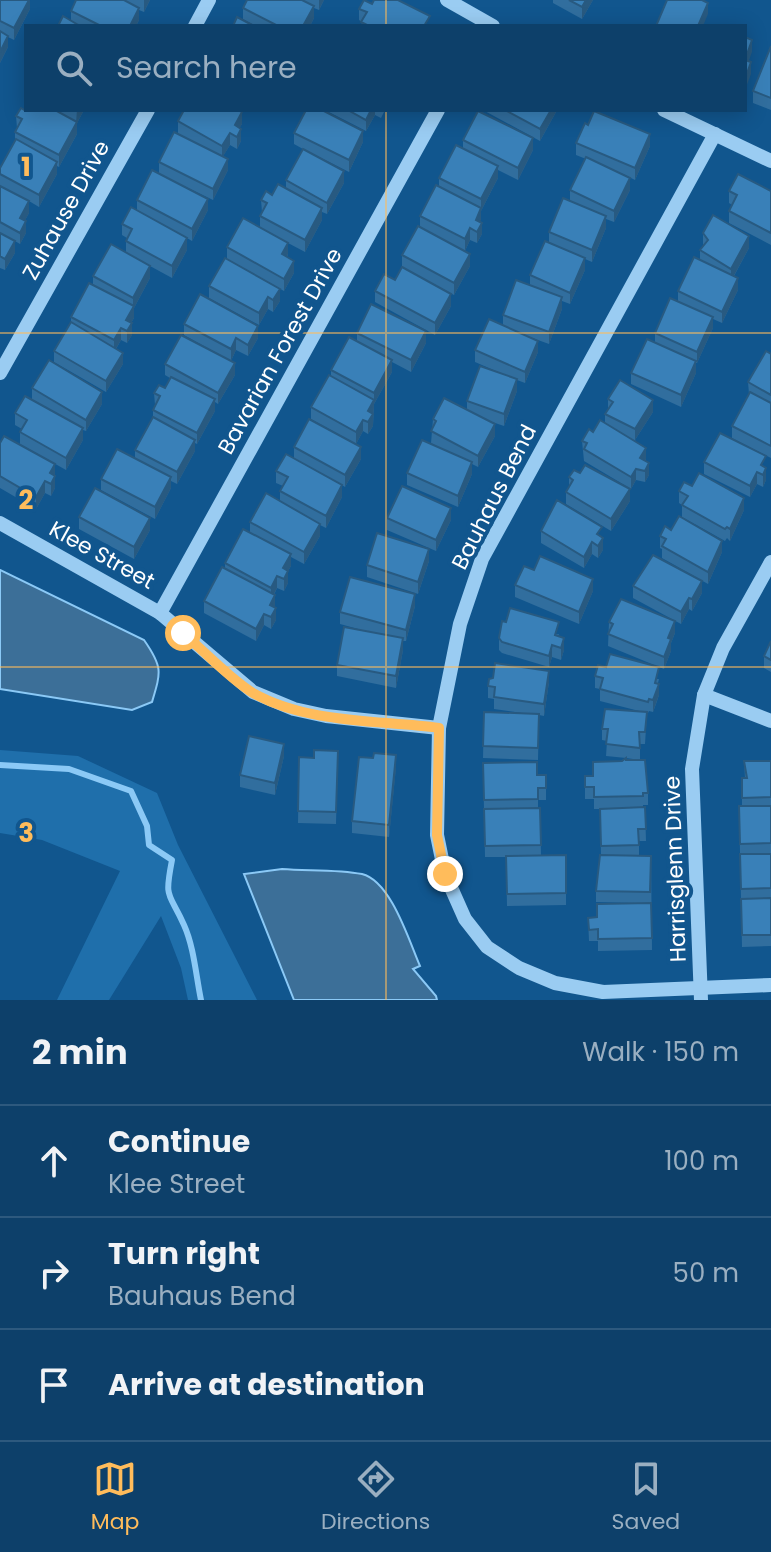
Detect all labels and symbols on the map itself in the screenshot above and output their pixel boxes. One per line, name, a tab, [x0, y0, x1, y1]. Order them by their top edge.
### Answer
street label: Zuhause Drive	[15, 135, 117, 285]
text: 1	[21, 149, 31, 185]
street label: Bavarian Forest Drive	[210, 242, 350, 460]
street label: Bauhaus Bend	[444, 419, 544, 575]
text: 2	[19, 482, 34, 518]
street label: Klee Street	[44, 513, 160, 597]
route start	[165, 615, 201, 651]
street label: Harrisglenn Drive	[656, 775, 694, 963]
text: 3	[18, 815, 34, 851]
route end	[427, 856, 463, 892]

